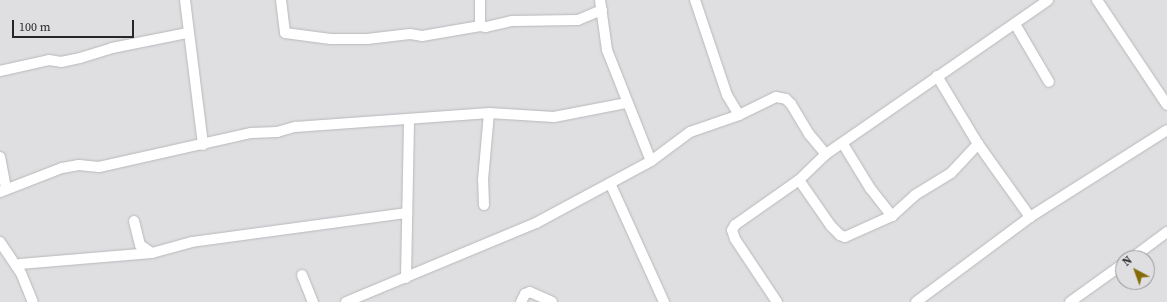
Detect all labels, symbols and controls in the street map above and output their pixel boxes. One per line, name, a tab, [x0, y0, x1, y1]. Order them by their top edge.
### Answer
scale bar	[14, 12, 136, 38]
text: 100 m	[19, 19, 51, 35]
north arrow	[1115, 250, 1155, 290]
text: N	[1120, 253, 1135, 270]

